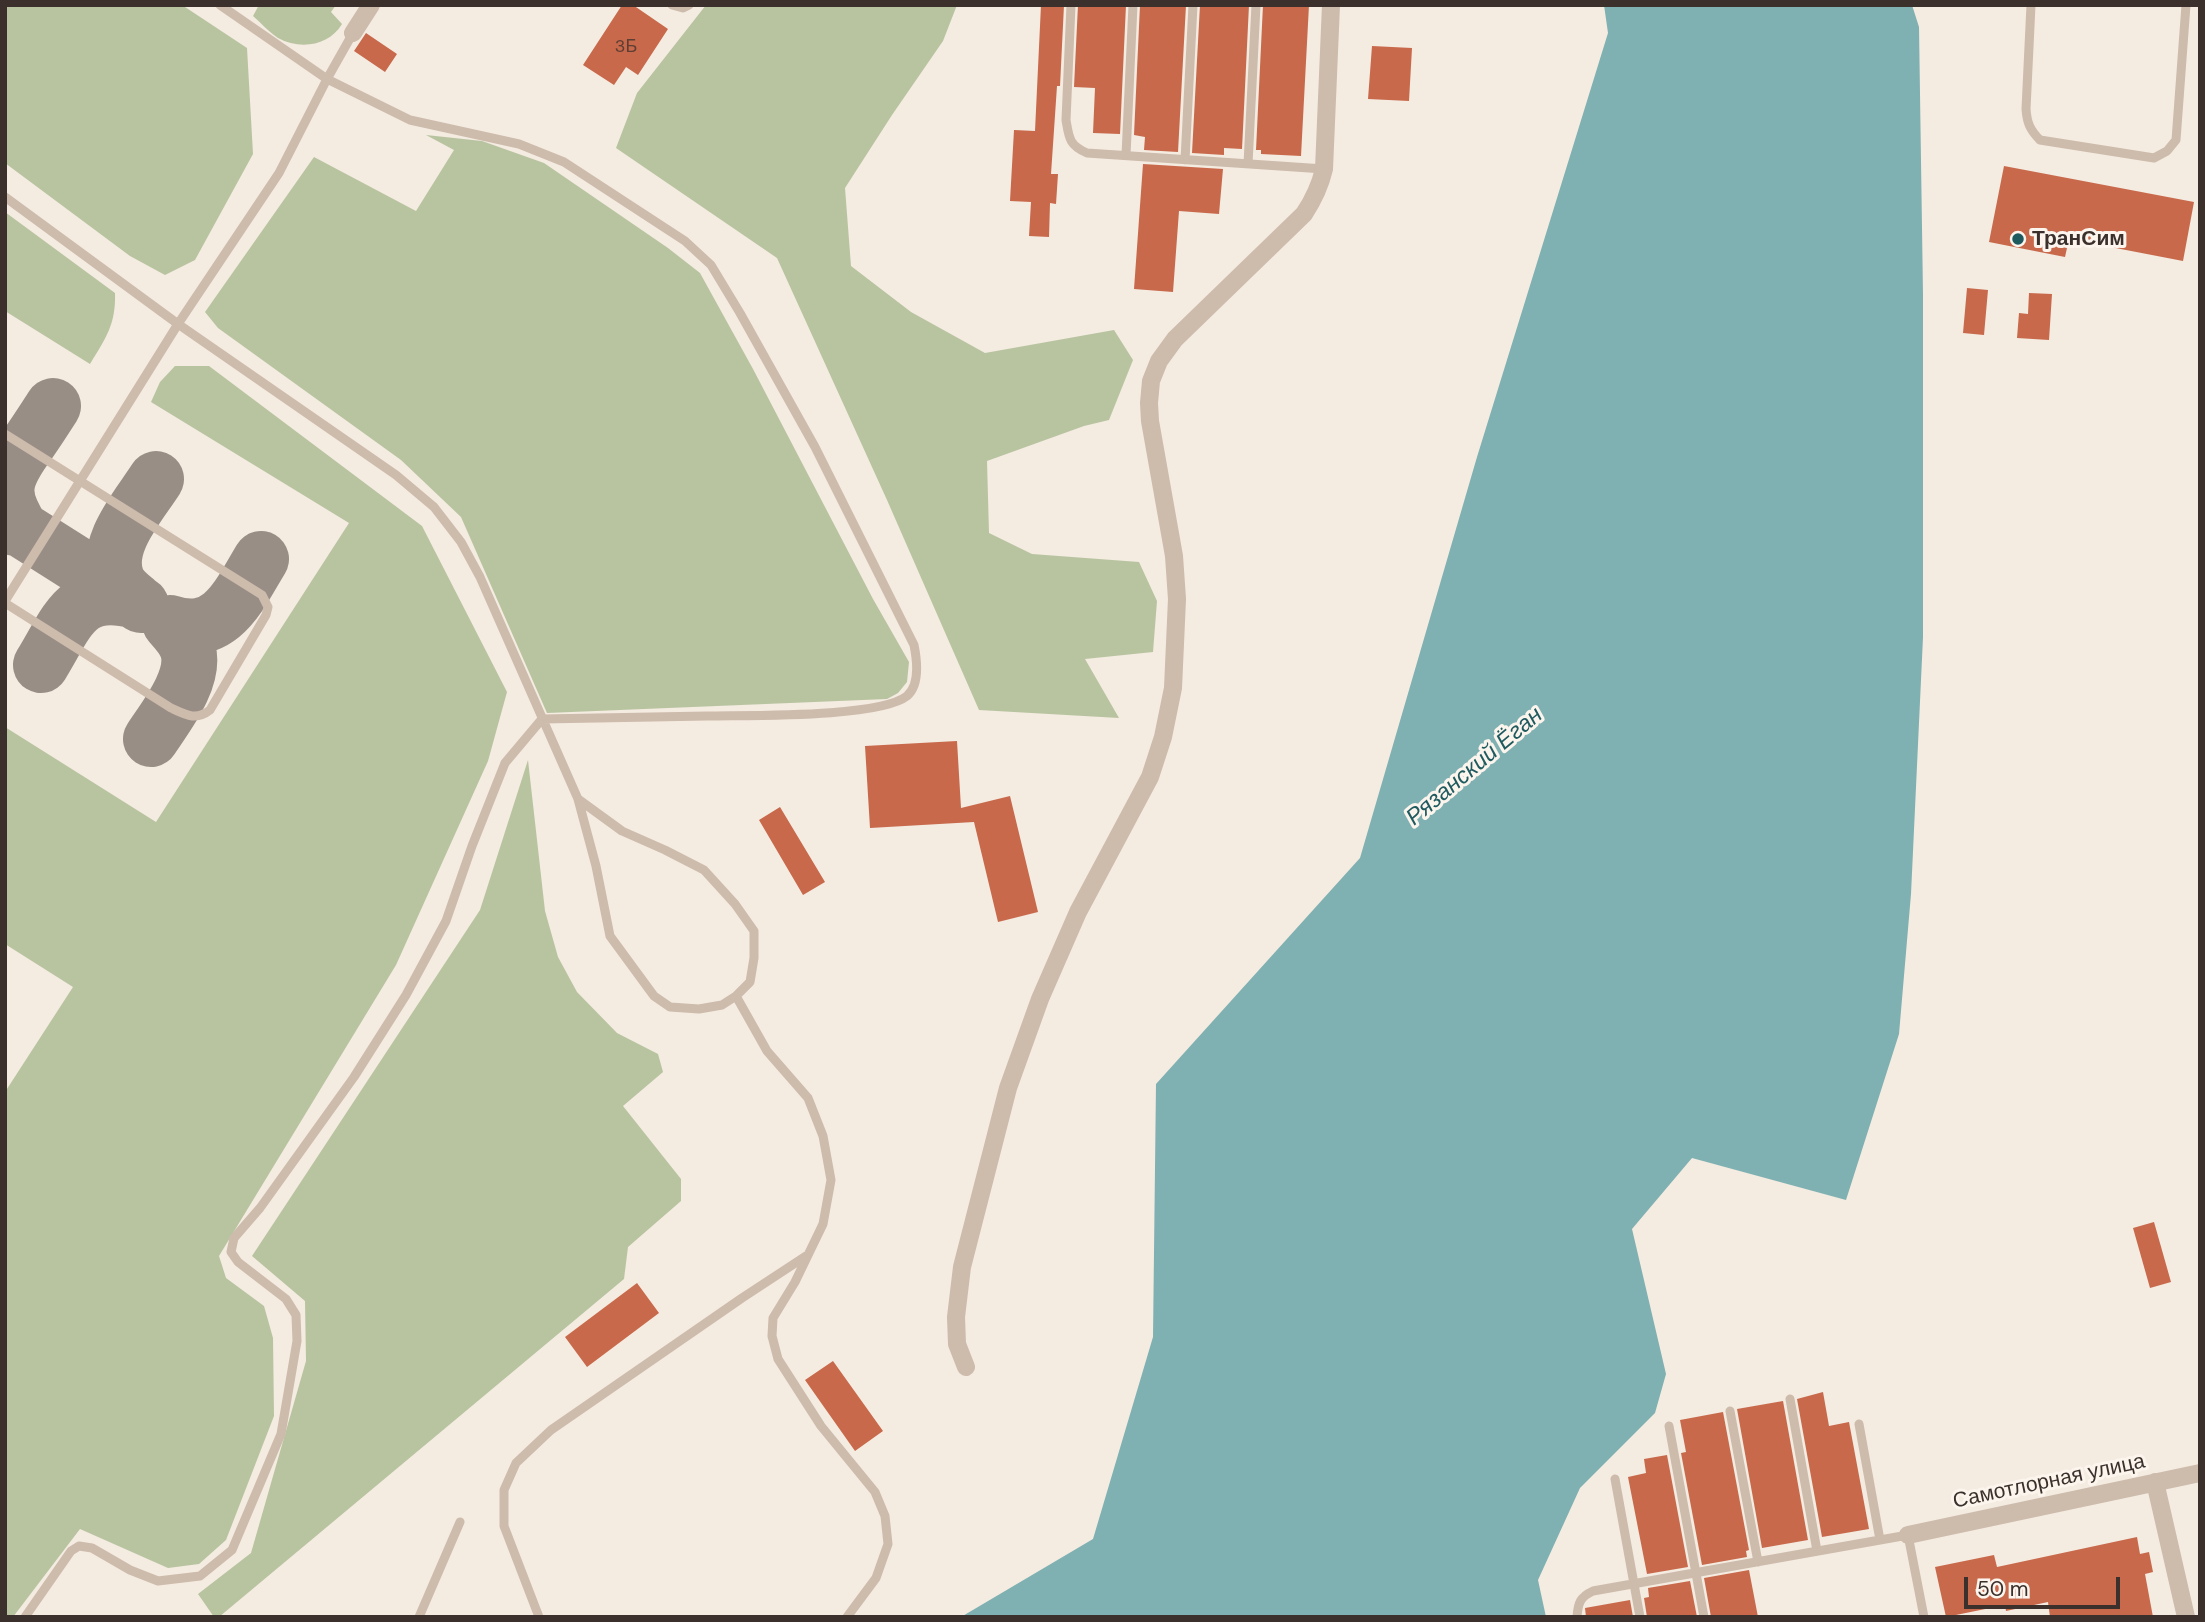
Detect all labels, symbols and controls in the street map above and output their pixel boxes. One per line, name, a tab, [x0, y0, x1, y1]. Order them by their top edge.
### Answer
house number: 3Б	[615, 36, 637, 58]
place label: ТранСим	[2032, 226, 2125, 252]
marker: ТранСим	[2010, 231, 2026, 247]
water label: Рязанский Ёган	[1401, 702, 1549, 832]
street label: Самотлорная улица	[1951, 1449, 2147, 1515]
scale bar	[1967, 1562, 2123, 1606]
text: 50 m	[1977, 1575, 2028, 1603]

